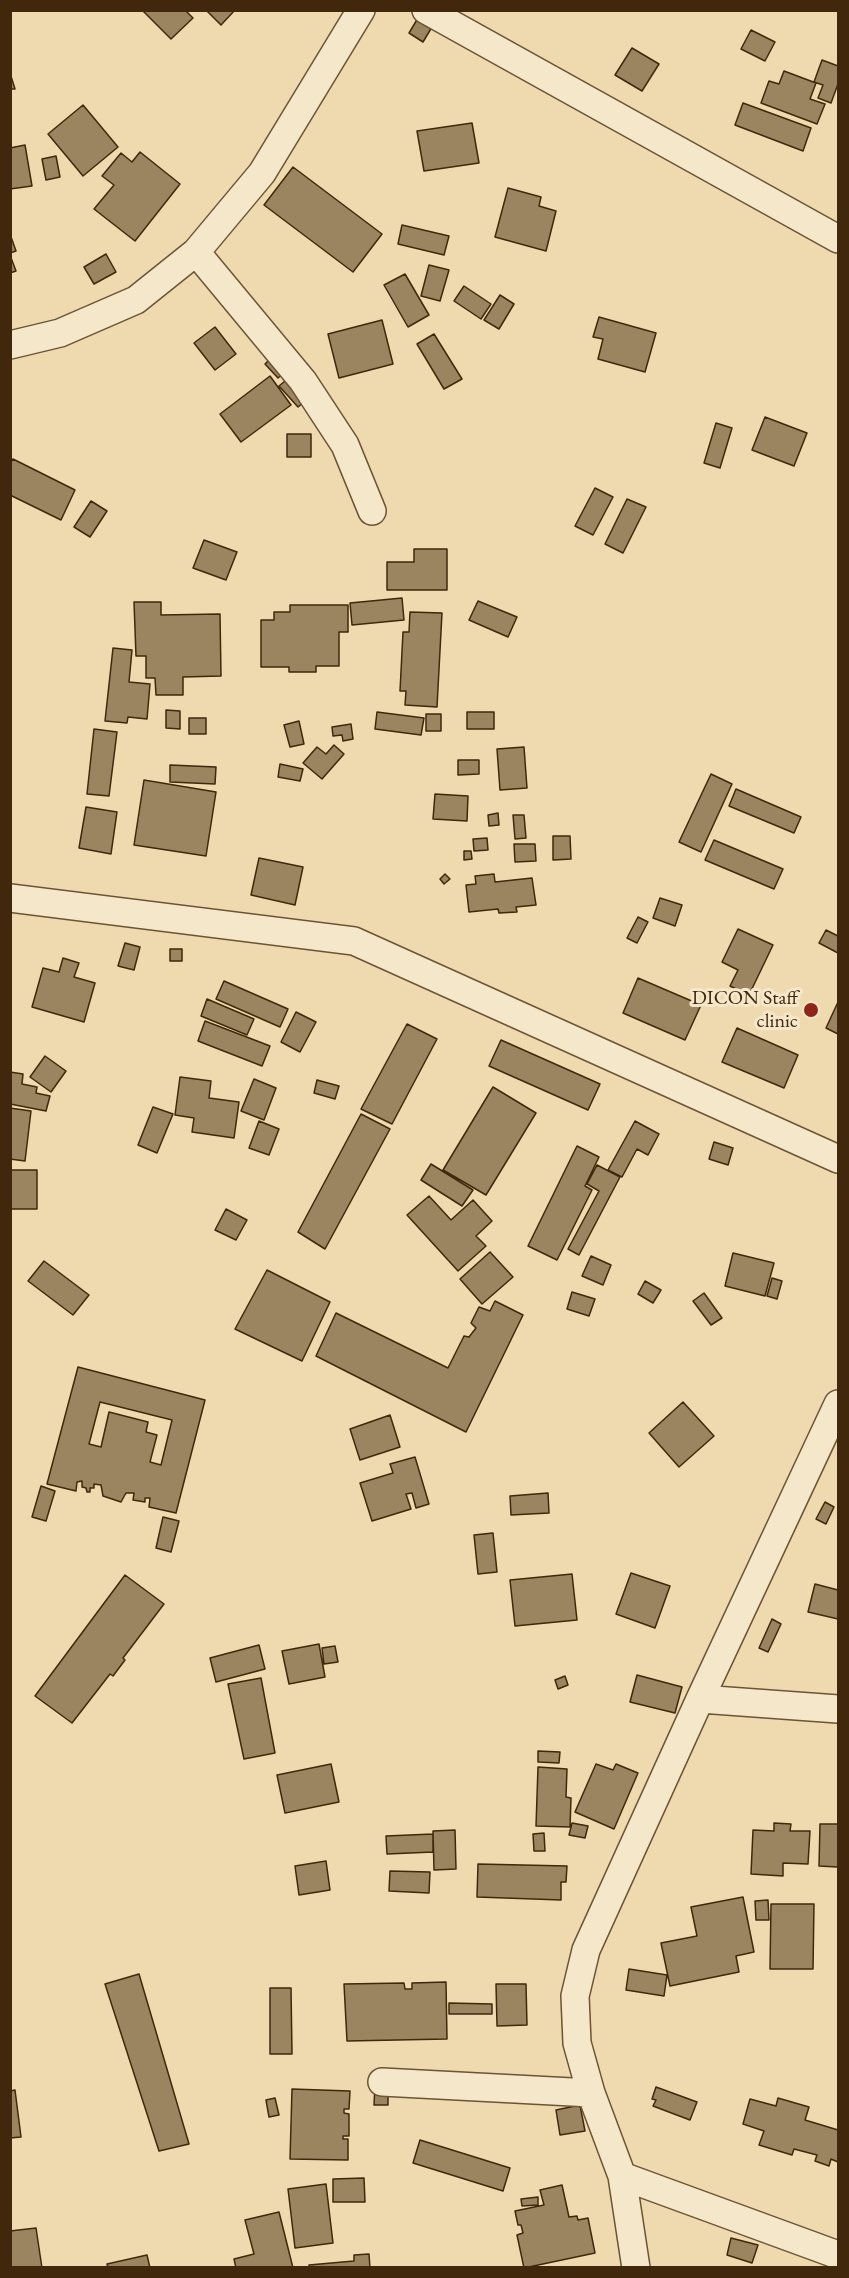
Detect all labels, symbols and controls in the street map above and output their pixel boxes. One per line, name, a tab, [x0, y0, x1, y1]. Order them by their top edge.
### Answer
place label: DICON Staff clinic	[692, 987, 798, 1034]
marker: DICON Staff clinic	[802, 1001, 820, 1019]

